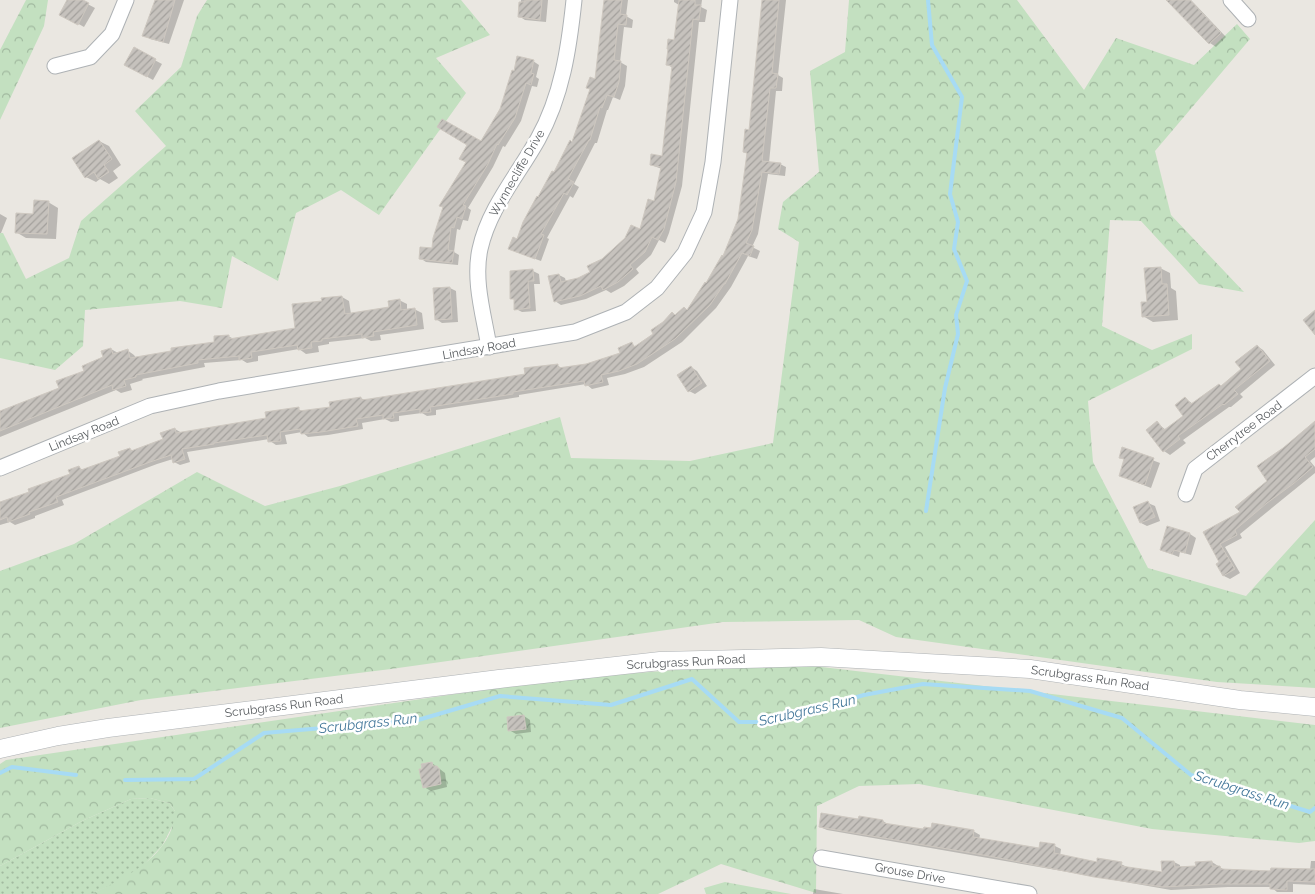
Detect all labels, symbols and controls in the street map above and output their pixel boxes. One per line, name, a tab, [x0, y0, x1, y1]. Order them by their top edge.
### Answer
street label: Wynnecliffe Drive	[486, 127, 548, 219]
street label: Lindsay Road	[441, 336, 517, 362]
street label: Cherrytree Road	[1203, 398, 1285, 464]
street label: Lindsay Road	[47, 414, 121, 454]
street label: Scrubgrass Run Road	[626, 652, 746, 672]
street label: Scrubgrass Run Road	[1030, 663, 1150, 693]
water label: Scrubgrass Run	[756, 691, 857, 729]
street label: Scrubgrass Run Road	[224, 692, 344, 720]
water label: Scrubgrass Run	[317, 710, 418, 736]
water label: Scrubgrass Run	[1192, 767, 1292, 813]
street label: Grouse Drive	[874, 860, 946, 886]

